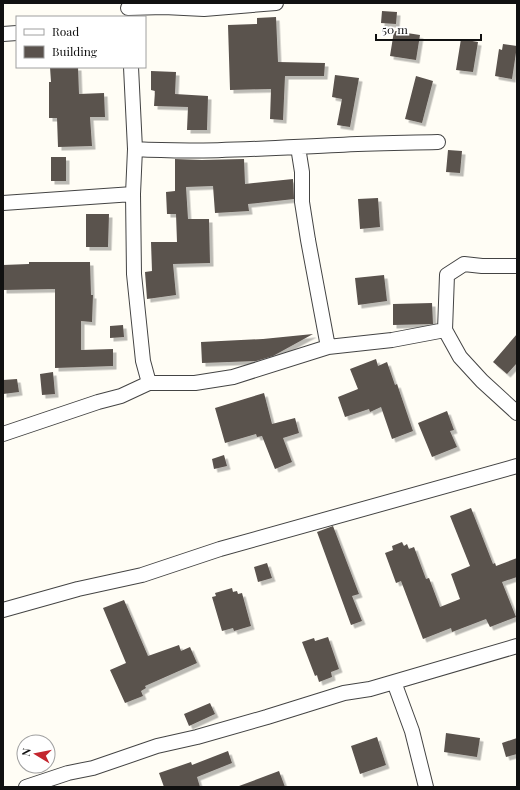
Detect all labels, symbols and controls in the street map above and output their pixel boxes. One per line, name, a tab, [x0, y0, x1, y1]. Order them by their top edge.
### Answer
legend	[16, 16, 146, 68]
scale bar	[376, 16, 481, 42]
text: 50 m	[382, 21, 408, 37]
text: Road	[52, 23, 79, 39]
text: Building	[52, 43, 98, 59]
north arrow	[16, 734, 56, 774]
text: N	[18, 747, 34, 757]

